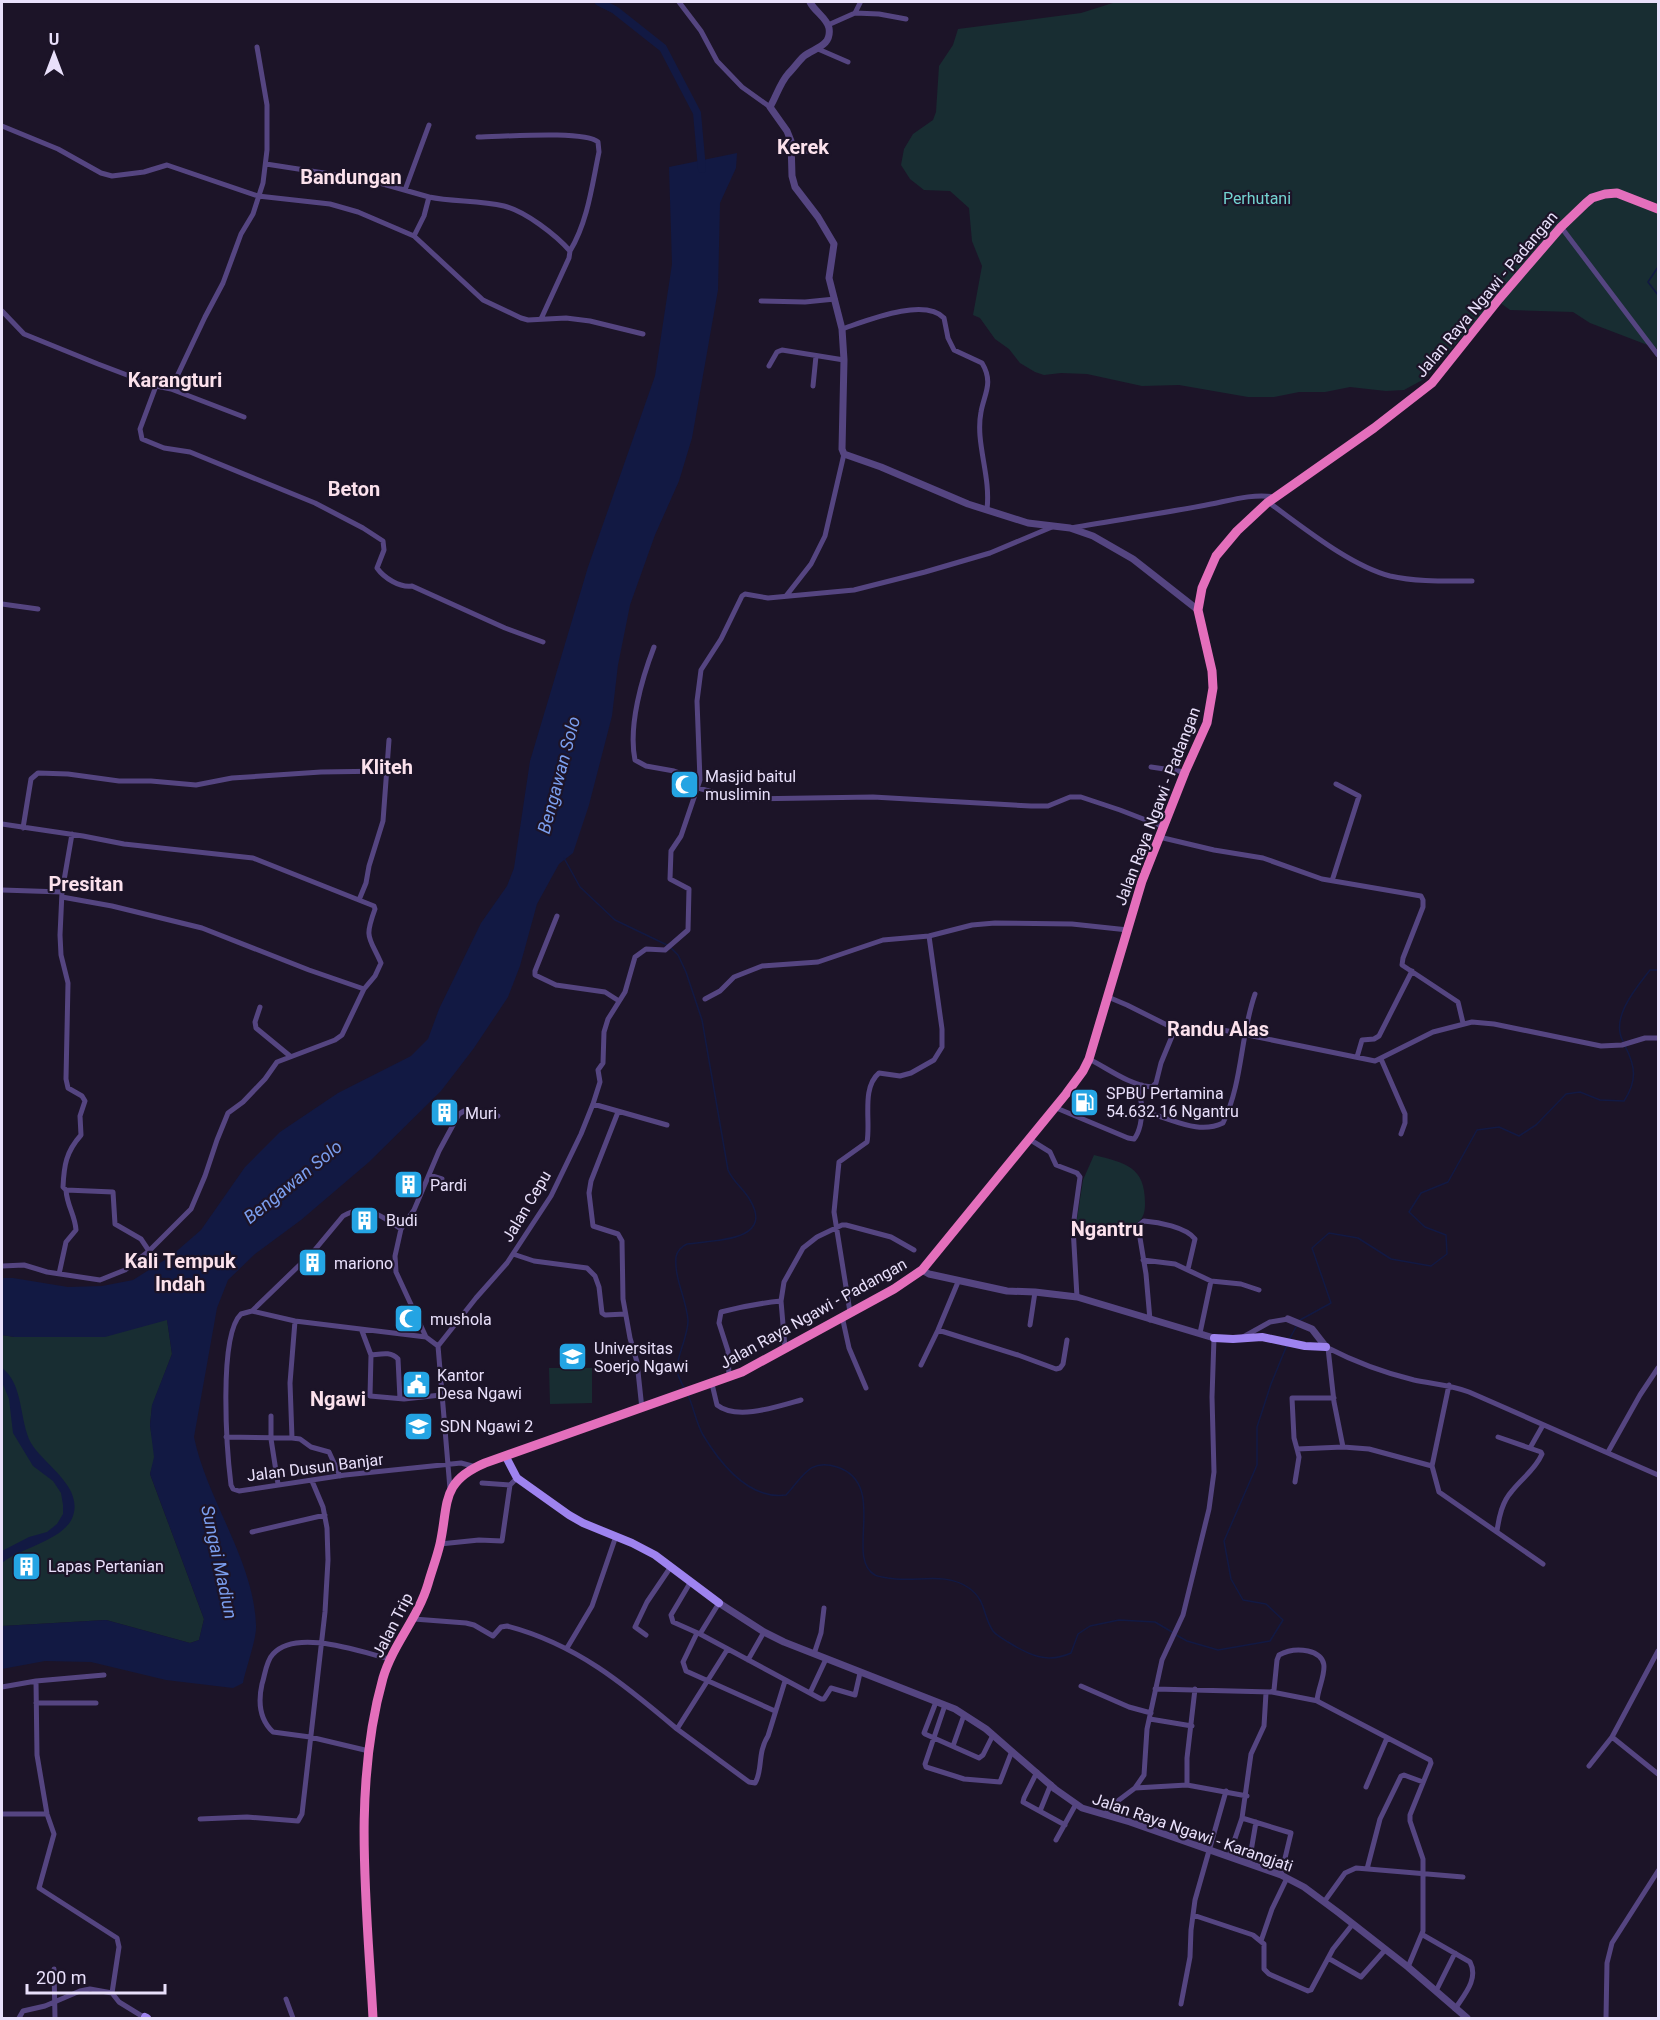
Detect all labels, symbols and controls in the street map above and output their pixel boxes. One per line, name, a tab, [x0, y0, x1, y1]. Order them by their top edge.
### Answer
north arrow	[24, 24, 84, 84]
text: U	[49, 30, 59, 49]
district label: Kerek	[777, 135, 829, 159]
district label: Bandungan	[300, 165, 402, 189]
park label: Perhutani	[1223, 189, 1291, 208]
street label: Jalan Raya Ngawi - Padangan	[1411, 208, 1561, 381]
district label: Karangturi	[128, 368, 222, 392]
district label: Beton	[328, 477, 380, 501]
street label: Jalan Raya Ngawi - Padangan	[1111, 704, 1204, 908]
water label: Bengawan Solo	[533, 714, 584, 836]
district label: Kliteh	[361, 755, 413, 779]
place label: Masjid baitul muslimin	[705, 767, 796, 804]
mosque icon: Masjid baitul muslimin	[668, 769, 700, 801]
district label: Presitan	[48, 872, 124, 896]
district label: Randu Alas	[1167, 1017, 1269, 1041]
place label: SPBU Pertamina 54.632.16 Ngantru	[1106, 1084, 1239, 1121]
fuel station icon: SPBU Pertamina 54.632.16 Ngantru	[1069, 1086, 1101, 1118]
building icon: Muri	[428, 1097, 460, 1129]
place label: Muri	[465, 1104, 497, 1123]
water label: Bengawan Solo	[239, 1136, 346, 1228]
street label: Jalan Cepu	[498, 1167, 555, 1245]
building icon: Pardi	[393, 1169, 425, 1201]
place label: Pardi	[430, 1176, 467, 1195]
building icon: Budi	[349, 1204, 381, 1236]
place label: Budi	[386, 1211, 418, 1230]
district label: Ngantru	[1071, 1217, 1143, 1241]
building icon: mariono	[297, 1247, 329, 1279]
district label: Kali Tempuk Indah	[124, 1249, 236, 1296]
place label: mariono	[334, 1254, 393, 1273]
street label: Jalan Raya Ngawi - Padangan	[717, 1254, 910, 1373]
mosque icon: mushola	[393, 1303, 425, 1335]
place label: mushola	[430, 1310, 492, 1329]
place label: Universitas Soerjo Ngawi	[594, 1339, 688, 1376]
school or university icon: Universitas Soerjo Ngawi	[557, 1341, 589, 1373]
place label: Kantor Desa Ngawi	[437, 1366, 522, 1403]
public building icon: Kantor Desa Ngawi	[400, 1368, 432, 1400]
district label: Ngawi	[310, 1387, 366, 1411]
school or university icon: SDN Ngawi 2	[403, 1410, 435, 1442]
place label: SDN Ngawi 2	[440, 1417, 533, 1436]
street label: Jalan Dusun Banjar	[246, 1450, 385, 1485]
water label: Sungai Madiun	[197, 1503, 242, 1621]
building icon: Lapas Pertanian	[11, 1550, 43, 1582]
place label: Lapas Pertanian	[48, 1557, 164, 1576]
street label: Jalan Trip	[368, 1590, 417, 1661]
street label: Jalan Raya Ngawi - Karangjati	[1090, 1789, 1296, 1876]
scale bar	[27, 1957, 165, 1995]
text: 200 m	[36, 1967, 87, 1988]

